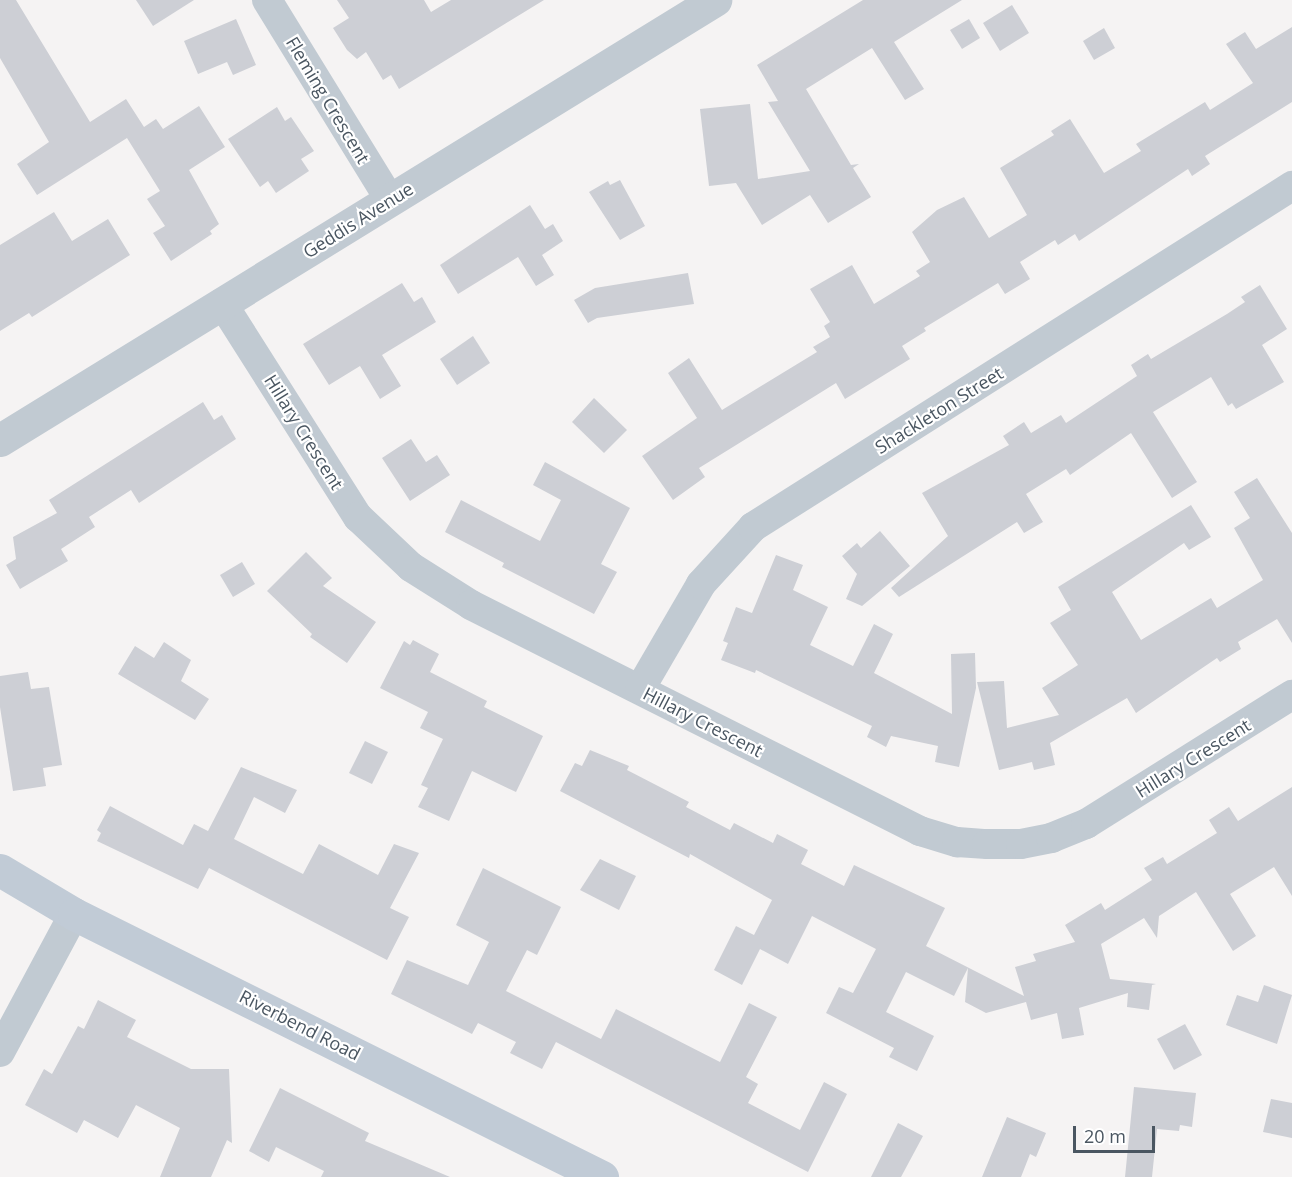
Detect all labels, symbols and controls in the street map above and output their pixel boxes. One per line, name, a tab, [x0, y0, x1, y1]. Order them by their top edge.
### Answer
street label: Fleming Crescent	[282, 33, 374, 167]
street label: Geddis Avenue	[299, 178, 417, 262]
street label: Shackleton Street	[871, 362, 1007, 458]
street label: Hillary Crescent	[260, 371, 348, 493]
street label: Hillary Crescent	[640, 683, 766, 761]
street label: Hillary Crescent	[1132, 714, 1254, 802]
street label: Riverbend Road	[236, 985, 364, 1065]
scale bar	[1076, 1114, 1158, 1152]
text: 20 m	[1084, 1124, 1126, 1148]

